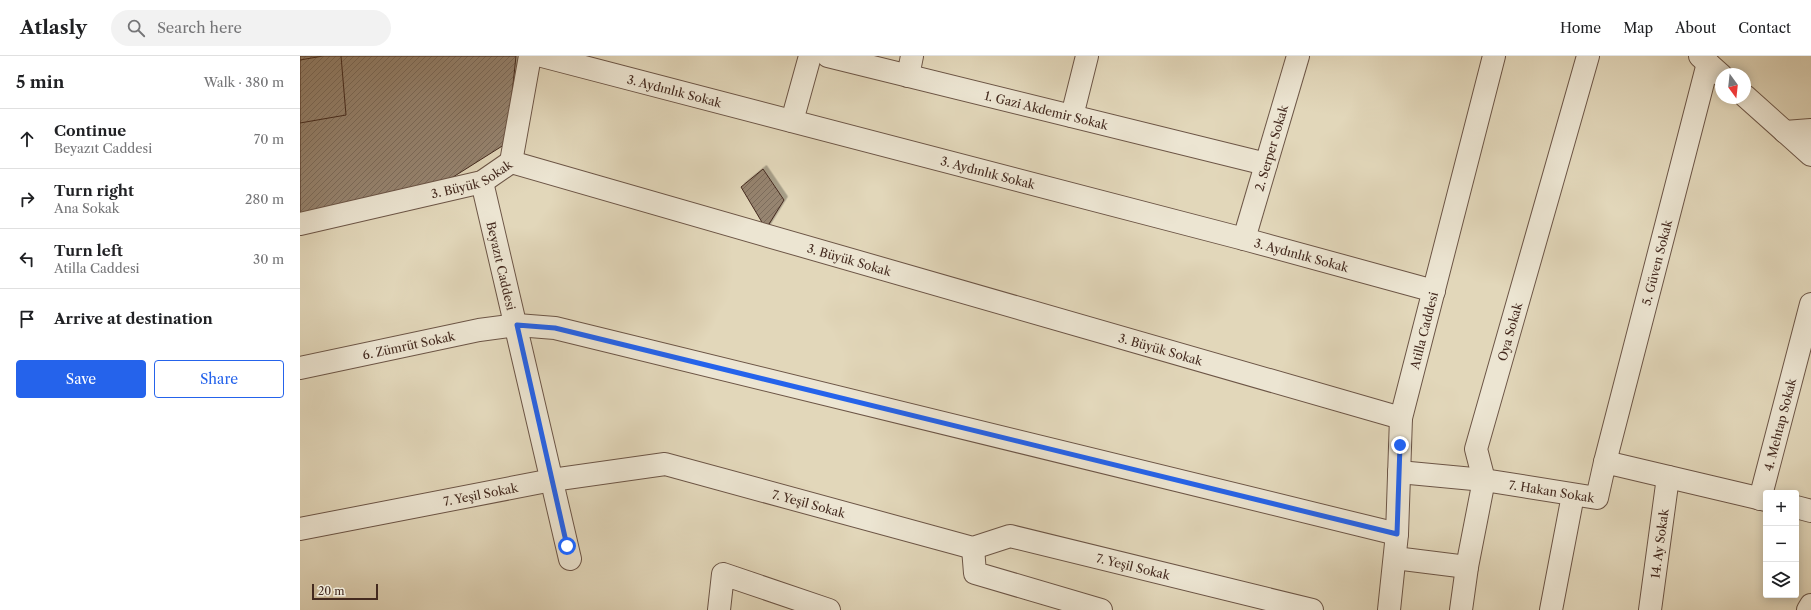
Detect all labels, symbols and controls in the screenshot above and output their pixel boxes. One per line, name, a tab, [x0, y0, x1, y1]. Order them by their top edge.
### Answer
search box	[111, 10, 391, 46]
text: Atlasly	[20, 16, 87, 39]
icon: search	[125, 17, 147, 39]
text: Search here	[157, 18, 242, 37]
text: Home	[1560, 19, 1601, 37]
text: Map	[1623, 19, 1653, 37]
text: About	[1675, 19, 1716, 37]
text: Contact	[1738, 19, 1791, 37]
north arrow	[1715, 68, 1751, 104]
street label: 3. Aydınlık Sokak	[626, 71, 724, 110]
text: 5 min	[16, 72, 64, 92]
text: Walk · 380 m	[204, 74, 284, 90]
street label: 1. Gazi Akdemir Sokak	[983, 87, 1111, 133]
street label: 2. Serper Sokak	[1251, 102, 1291, 193]
text: Continue	[54, 121, 126, 140]
icon: ahead	[16, 128, 38, 150]
text: 70 m	[254, 131, 284, 147]
text: Beyazıt Caddesi	[54, 140, 152, 156]
street label: 3. Aydınlık Sokak	[939, 153, 1038, 192]
street label: 3. Büyük Sokak	[429, 156, 516, 201]
text: Turn right	[54, 181, 134, 200]
icon: right	[16, 188, 38, 210]
text: 280 m	[245, 191, 284, 207]
text: Ana Sokak	[54, 200, 119, 216]
street label: 5. Güven Sokak	[1638, 217, 1675, 307]
street label: Beyazıt Caddesi	[484, 220, 519, 312]
street label: 3. Aydınlık Sokak	[1253, 235, 1351, 275]
street label: 3. Büyük Sokak	[805, 240, 894, 279]
text: Turn left	[54, 241, 123, 260]
icon: left	[16, 248, 38, 270]
text: 30 m	[253, 251, 284, 267]
text: Atilla Caddesi	[54, 260, 140, 276]
street label: Atilla Caddesi	[1406, 290, 1441, 371]
street label: Oya Sokak	[1494, 300, 1525, 363]
icon: arrive	[16, 308, 38, 330]
text: Arrive at destination	[54, 309, 213, 328]
street label: 6. Zümrüt Sokak	[361, 328, 457, 362]
street label: 3. Büyük Sokak	[1117, 330, 1205, 368]
button: Save	[16, 360, 146, 398]
button: Share	[154, 360, 284, 398]
street label: 4. Mehtap Sokak	[1760, 376, 1799, 472]
route end	[1391, 436, 1409, 454]
street label: 7. Hakan Sokak	[1508, 477, 1597, 505]
street label: 7. Yeşil Sokak	[442, 479, 520, 508]
street label: 7. Yeşil Sokak	[771, 486, 848, 521]
map controls	[1763, 490, 1799, 598]
button: +	[1763, 490, 1799, 526]
street label: 14. Ay Sokak	[1647, 507, 1671, 579]
button: −	[1763, 526, 1799, 562]
route start	[558, 537, 576, 555]
street label: 7. Yeşil Sokak	[1095, 550, 1173, 583]
button: layers	[1763, 562, 1799, 598]
scale bar	[312, 582, 378, 601]
text: 20 m	[318, 584, 344, 598]

